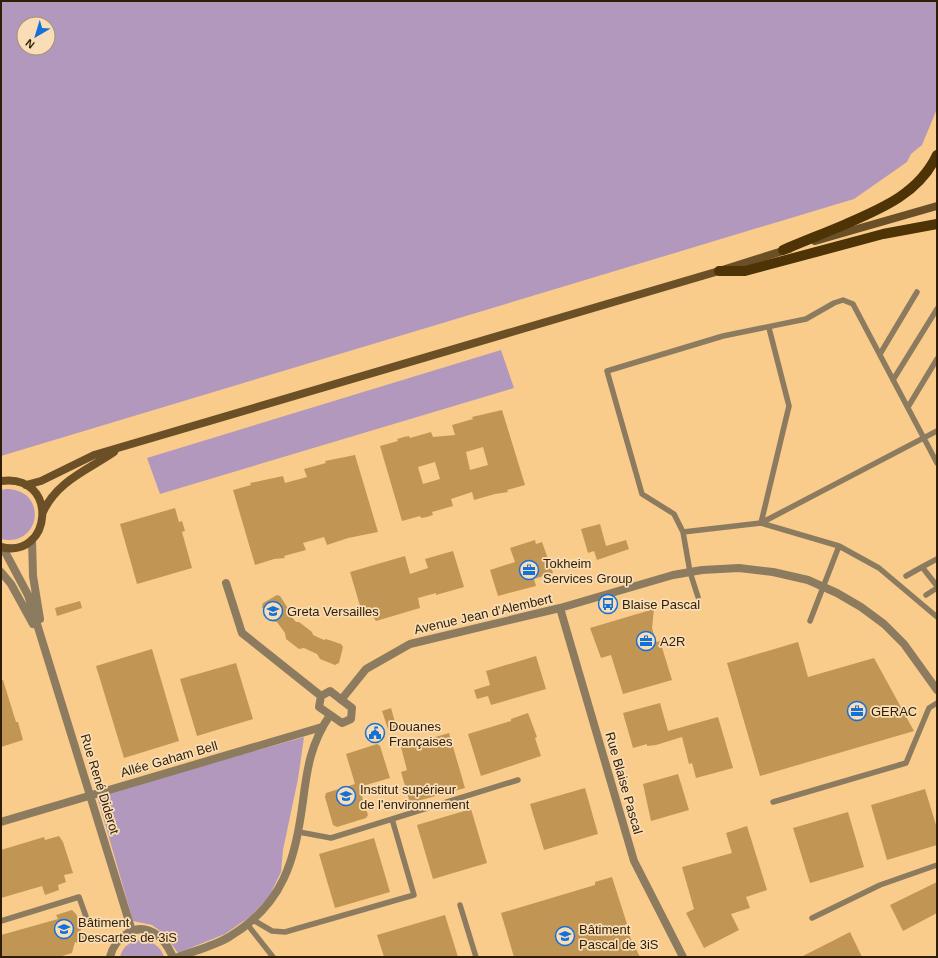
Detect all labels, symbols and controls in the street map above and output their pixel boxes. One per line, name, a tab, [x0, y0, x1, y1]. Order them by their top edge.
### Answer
north arrow	[16, 16, 56, 56]
text: N	[23, 37, 37, 51]
place label: Tokheim Services Group	[543, 556, 633, 586]
office icon: Tokheim Services Group	[518, 559, 540, 581]
street label: Avenue Jean d'Alembert	[413, 591, 554, 637]
bus stop icon: Blaise Pascal	[597, 593, 619, 615]
place label: Blaise Pascal	[622, 597, 700, 612]
school or university icon: Greta Versailles	[262, 600, 284, 622]
place label: Greta Versailles	[287, 604, 379, 619]
office icon: A2R	[635, 630, 657, 652]
place label: A2R	[660, 634, 685, 649]
office icon: GERAC	[846, 700, 868, 722]
place label: GERAC	[871, 704, 917, 719]
place label: Douanes Françaises	[389, 719, 453, 749]
public building icon: Douanes Françaises	[364, 722, 386, 744]
street label: Rue Blaise Pascal	[602, 730, 646, 836]
street label: Rue René Diderot	[78, 732, 122, 836]
street label: Allée Gaham Bell	[119, 738, 219, 780]
place label: Institut supérieur de l'environnement	[360, 782, 470, 812]
school or university icon: Institut supérieur de l'environnement	[335, 785, 357, 807]
place label: Bâtiment Descartes de 3iS	[78, 915, 177, 945]
school or university icon: Bâtiment Descartes de 3iS	[53, 918, 75, 940]
place label: Bâtiment Pascal de 3iS	[579, 922, 659, 952]
school or university icon: Bâtiment Pascal de 3iS	[554, 925, 576, 947]

